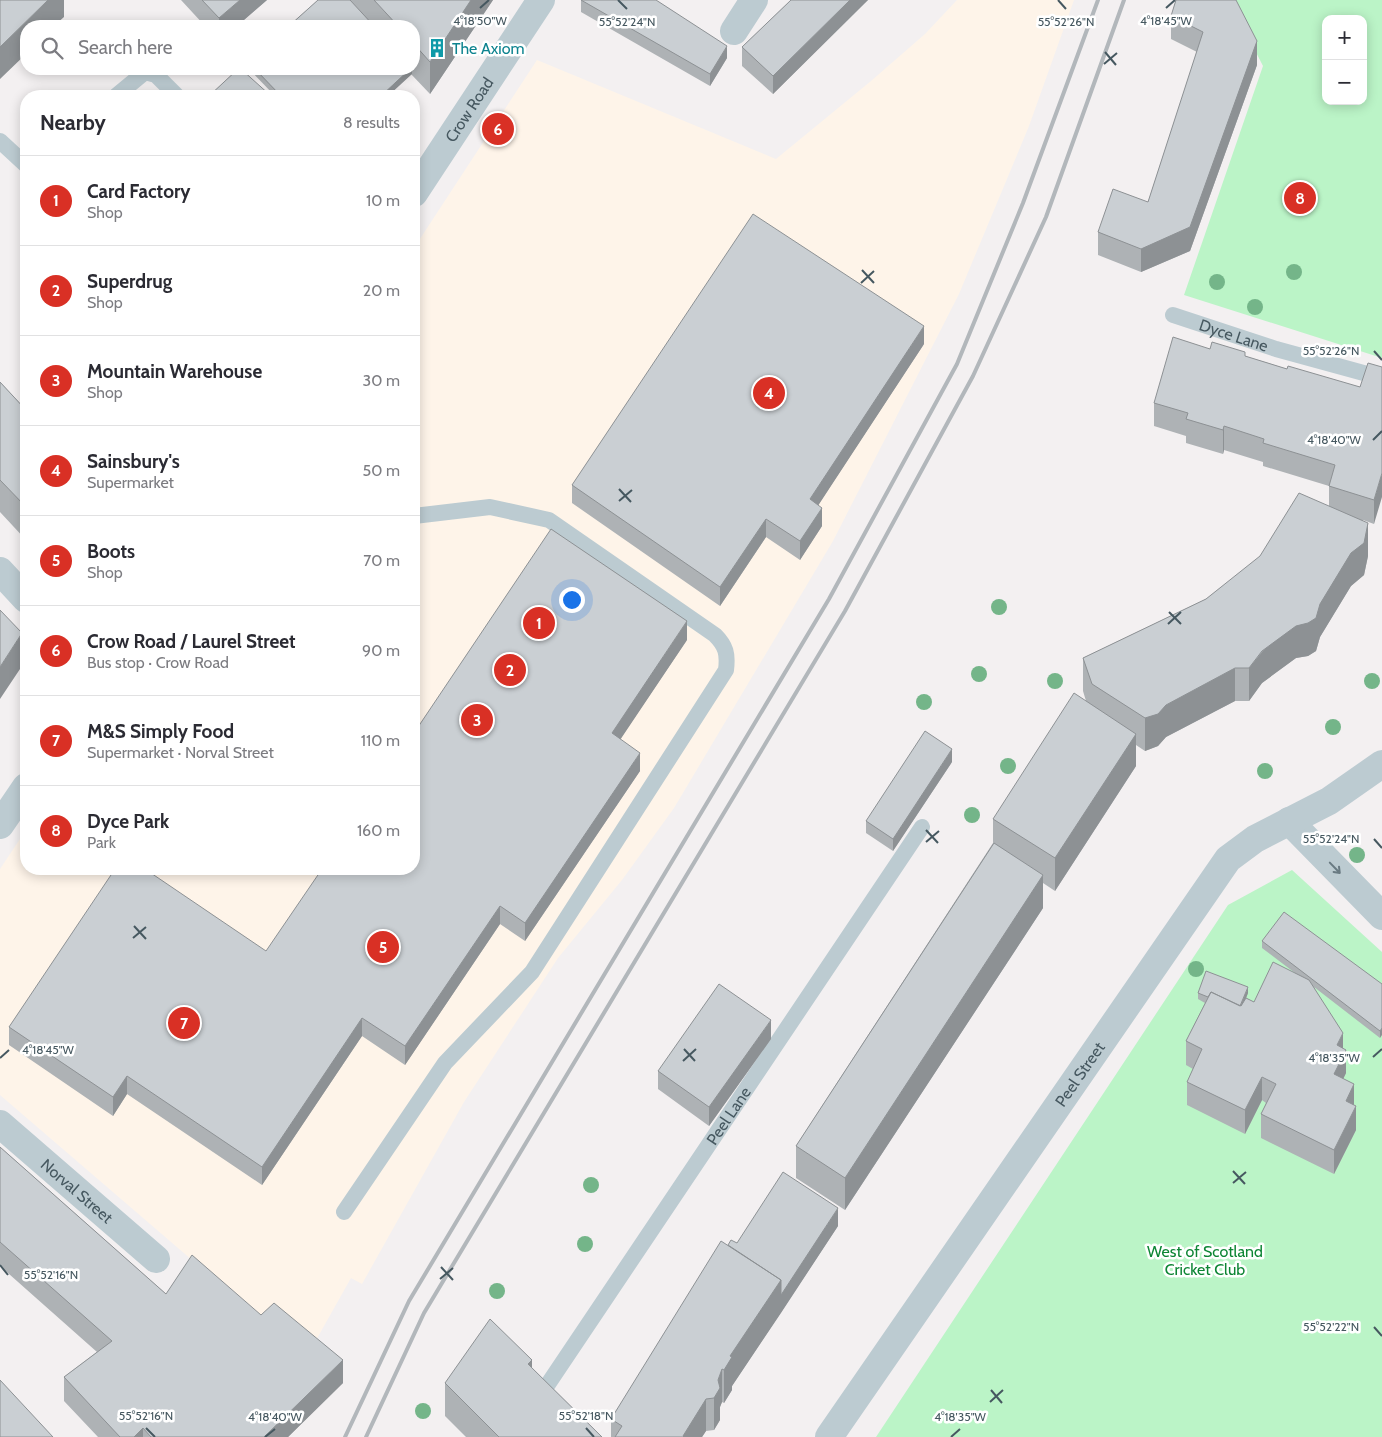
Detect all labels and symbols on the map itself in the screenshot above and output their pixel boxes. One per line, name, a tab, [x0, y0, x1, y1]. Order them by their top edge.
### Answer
text: 4°18'50"W	[453, 13, 507, 28]
text: 4°18'45"W	[1140, 13, 1193, 28]
text: 55°52'24"N	[599, 14, 655, 29]
text: 55°52'26"N	[1038, 14, 1094, 29]
building icon: The Axiom	[426, 37, 448, 59]
place label: The Axiom	[452, 39, 525, 58]
street label: Crow Road	[441, 74, 497, 145]
pin: 6	[482, 110, 514, 148]
pin: 8	[1284, 179, 1316, 217]
street label: Dyce Lane	[1197, 315, 1271, 355]
text: 55°52'26"N	[1303, 343, 1359, 358]
pin: 4	[753, 374, 785, 412]
text: 4°18'40"W	[1307, 432, 1362, 447]
your location	[559, 587, 585, 613]
pin: 1	[523, 604, 555, 642]
pin: 2	[494, 651, 526, 689]
pin: 3	[461, 701, 493, 739]
text: 55°52'24"N	[1303, 831, 1359, 846]
one-way arrow	[1329, 862, 1341, 874]
pin: 5	[367, 928, 399, 966]
pin: 7	[168, 1004, 200, 1042]
street label: Peel Street	[1051, 1038, 1109, 1110]
text: 4°18'45"W	[22, 1042, 75, 1057]
text: 4°18'35"W	[1308, 1050, 1361, 1065]
street label: Peel Lane	[702, 1083, 754, 1148]
street label: Norval Street	[37, 1154, 117, 1227]
park label: West of Scotland Cricket Club	[1147, 1242, 1263, 1279]
text: 55°52'16"N	[24, 1267, 78, 1282]
text: 55°52'22"N	[1303, 1319, 1359, 1334]
text: 55°52'16"N	[119, 1408, 173, 1423]
text: 55°52'18"N	[559, 1408, 613, 1423]
text: 4°18'40"W	[248, 1409, 303, 1424]
text: 4°18'35"W	[934, 1409, 987, 1424]

